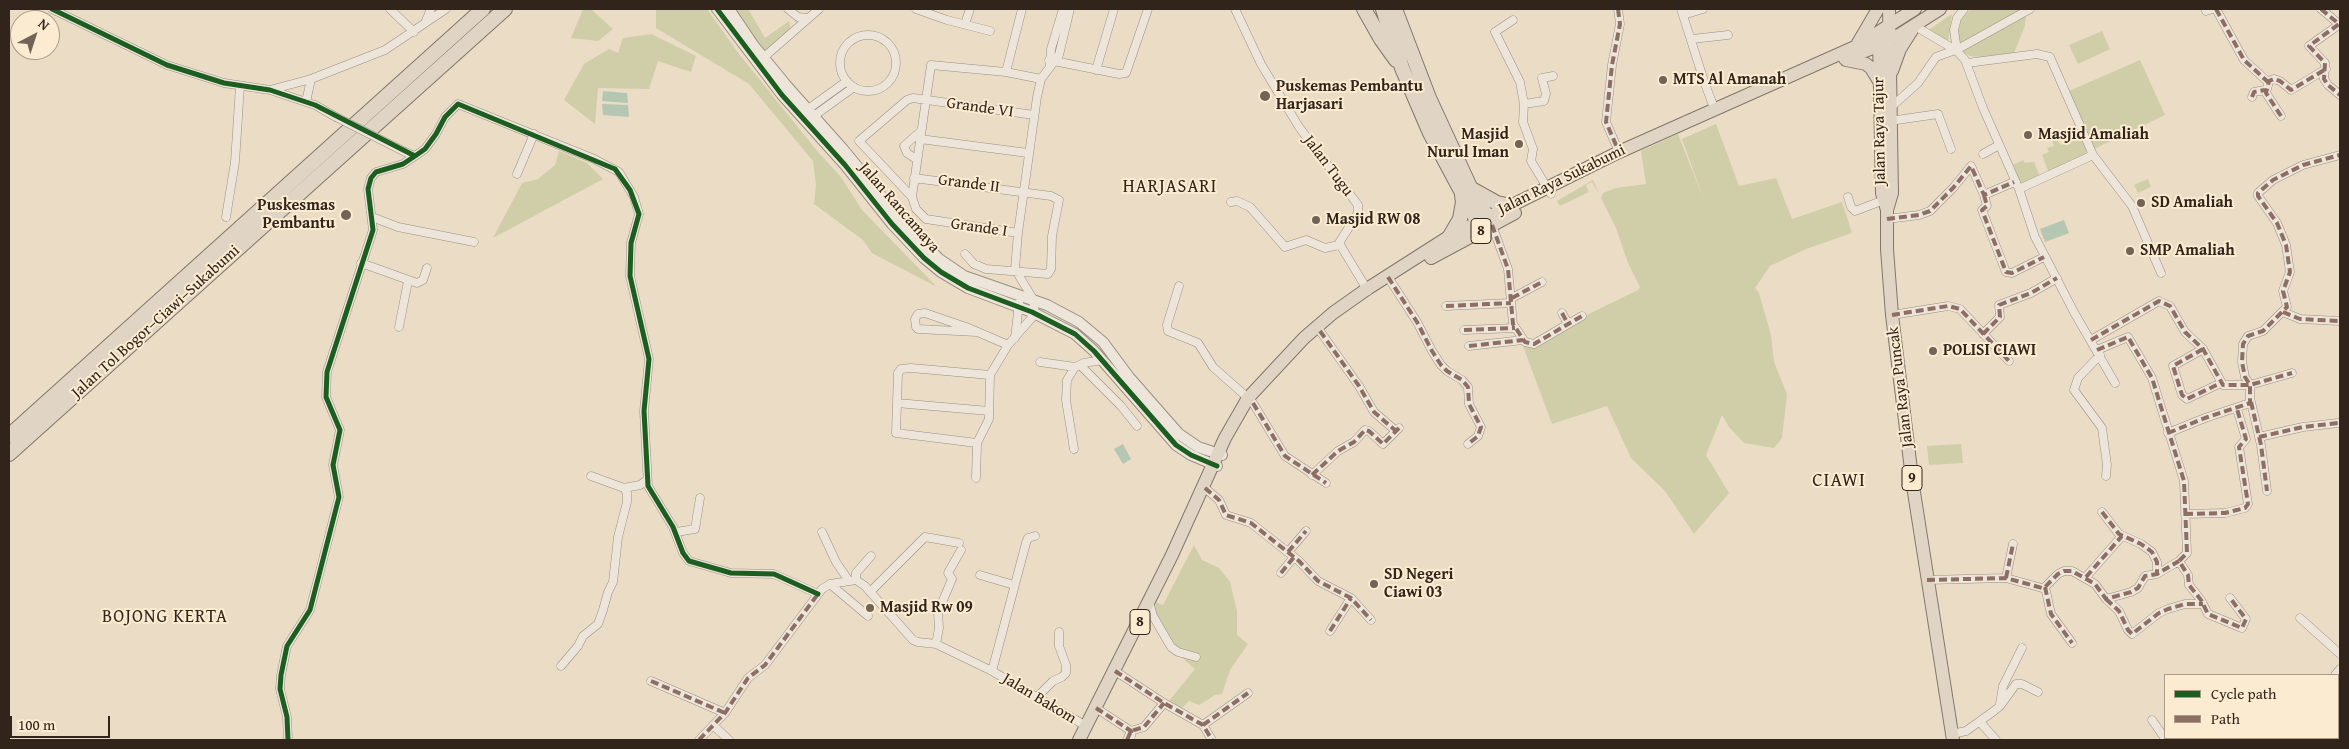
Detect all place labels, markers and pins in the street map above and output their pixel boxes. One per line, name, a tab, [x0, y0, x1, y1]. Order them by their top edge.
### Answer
place label: MTS Al Amanah	[1673, 70, 1786, 90]
marker: MTS Al Amanah	[1657, 74, 1669, 86]
place label: Puskemas Pembantu Harjasari	[1276, 77, 1423, 115]
marker: Puskemas Pembantu Harjasari	[1258, 89, 1272, 103]
place label: Masjid Nurul Iman	[1427, 125, 1509, 163]
place label: Masjid Amaliah	[2038, 125, 2149, 145]
marker: Masjid Amaliah	[2022, 129, 2034, 141]
marker: Masjid Nurul Iman	[1513, 138, 1525, 150]
place label: SD Amaliah	[2151, 193, 2233, 213]
place label: Puskesmas Pembantu	[257, 196, 335, 234]
marker: SD Amaliah	[2135, 197, 2147, 209]
marker: Puskesmas Pembantu	[339, 208, 353, 222]
place label: Masjid RW 08	[1326, 210, 1420, 230]
marker: Masjid RW 08	[1310, 214, 1322, 226]
place label: SMP Amaliah	[2140, 241, 2235, 261]
marker: SMP Amaliah	[2124, 245, 2136, 257]
place label: POLISI CIAWI	[1943, 341, 2036, 361]
marker: POLISI CIAWI	[1927, 345, 1939, 357]
place label: SD Negeri Ciawi 03	[1384, 565, 1454, 603]
marker: SD Negeri Ciawi 03	[1368, 578, 1380, 590]
place label: Masjid Rw 09	[880, 598, 973, 618]
marker: Masjid Rw 09	[864, 602, 876, 614]

